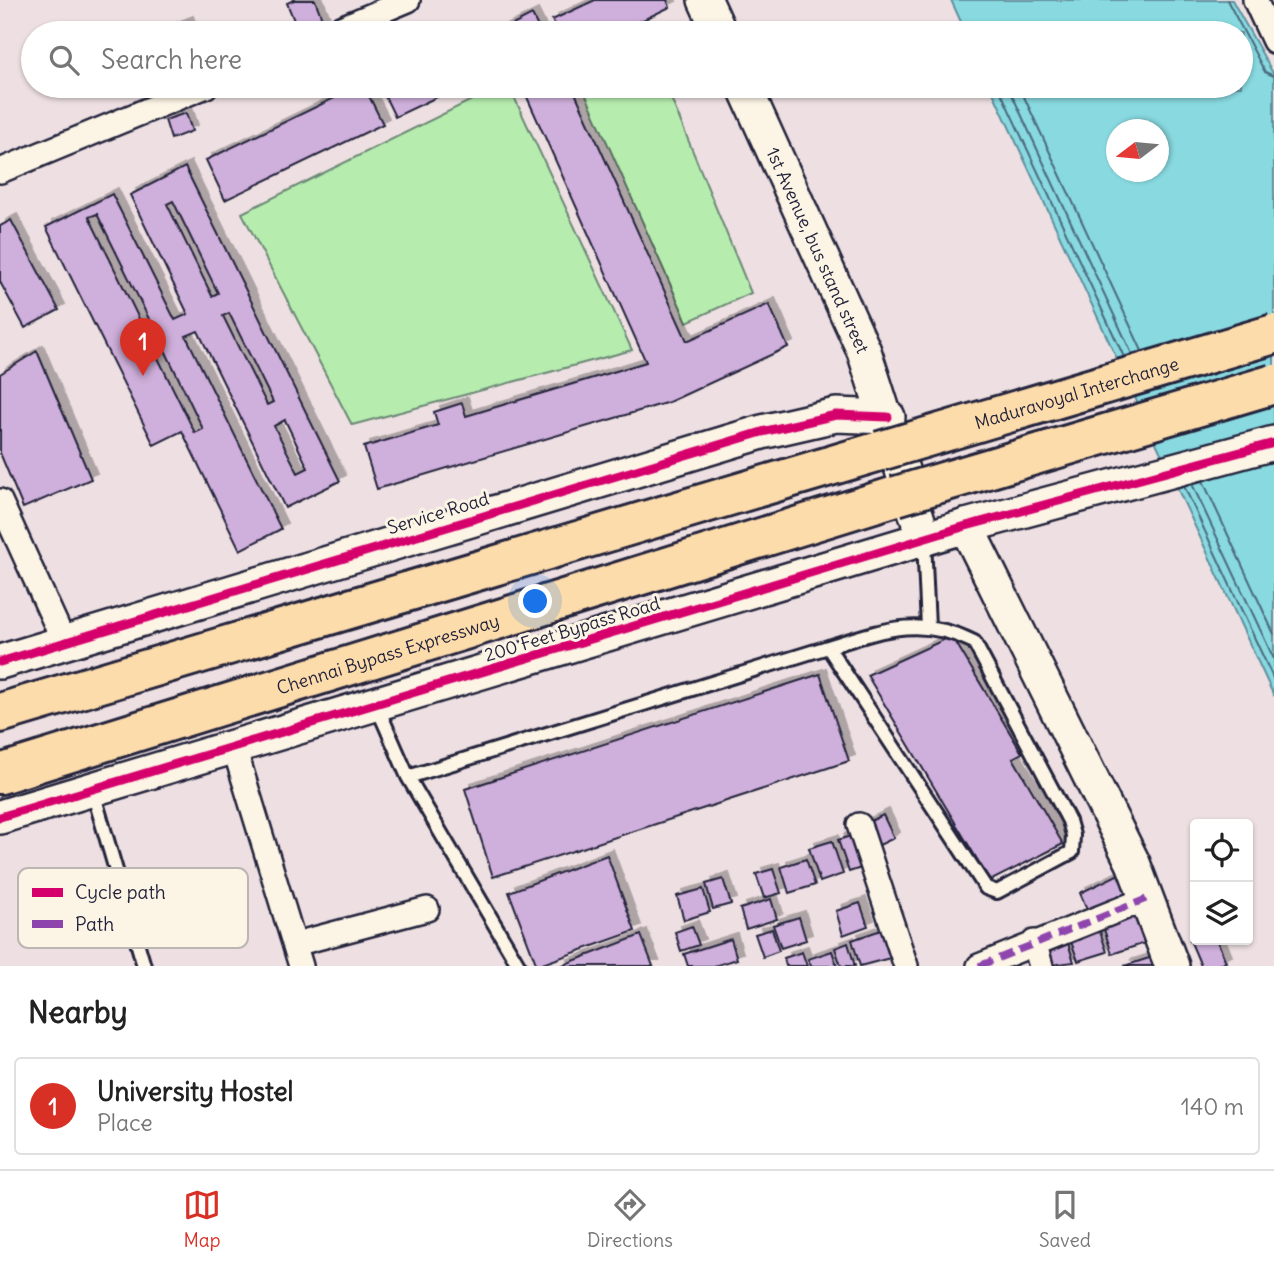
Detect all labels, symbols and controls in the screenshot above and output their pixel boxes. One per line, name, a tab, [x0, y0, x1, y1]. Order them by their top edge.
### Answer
search box	[21, 21, 1253, 98]
icon: search	[45, 41, 83, 79]
text: Search here	[101, 43, 242, 76]
north arrow	[1106, 119, 1169, 182]
street label: 1st Avenue, bus stand street	[762, 143, 875, 357]
pin: 1	[120, 318, 166, 376]
street label: Maduravoyal Interchange	[972, 351, 1181, 434]
street label: Service Road	[384, 487, 492, 539]
your location	[518, 584, 552, 618]
street label: 200 Feet Bypass Road	[482, 591, 663, 667]
street label: Chennai Bypass Expressway	[274, 608, 502, 699]
map controls	[1190, 819, 1253, 945]
button: locate	[1190, 819, 1253, 882]
legend	[18, 868, 248, 948]
text: Cycle path	[75, 880, 166, 904]
button: layers	[1190, 882, 1253, 945]
text: Path	[75, 912, 114, 936]
text: Nearby	[28, 993, 128, 1031]
text: University Hostel	[97, 1075, 293, 1108]
text: 1	[48, 1092, 58, 1121]
text: 140 m	[1181, 1092, 1244, 1121]
text: Place	[97, 1108, 153, 1137]
tab: Map	[183, 1186, 221, 1252]
tab: Directions	[587, 1186, 673, 1252]
tab: Saved	[1039, 1186, 1091, 1252]

